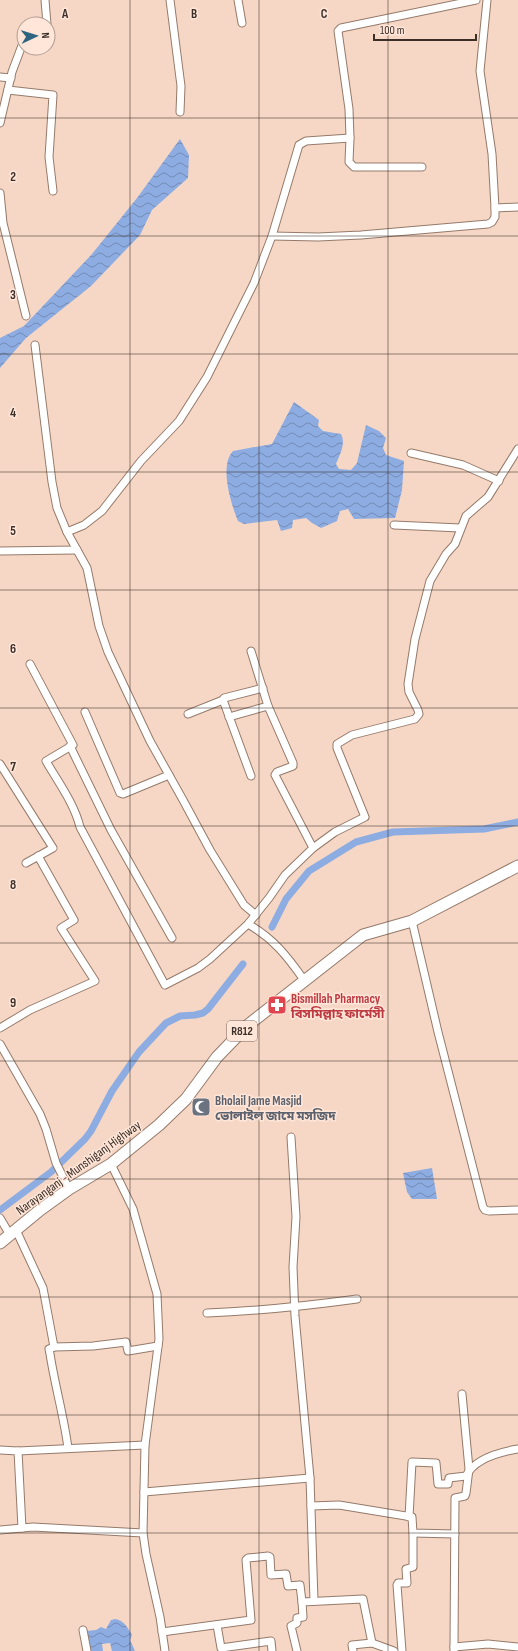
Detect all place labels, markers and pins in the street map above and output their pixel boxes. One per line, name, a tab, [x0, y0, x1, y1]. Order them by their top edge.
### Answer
place label: Bismillah Pharmacy বিসমিল্লাহ ফার্মেসী	[290, 991, 385, 1022]
pharmacy icon: Bismillah Pharmacy বিসমিল্লাহ ফার্মেসী	[266, 994, 288, 1016]
place label: Bholail Jame Masjid ভোলাইল জামে মসজিদ	[215, 1093, 336, 1124]
mosque icon: Bholail Jame Masjid ভোলাইল জামে মসজিদ	[190, 1096, 212, 1118]

